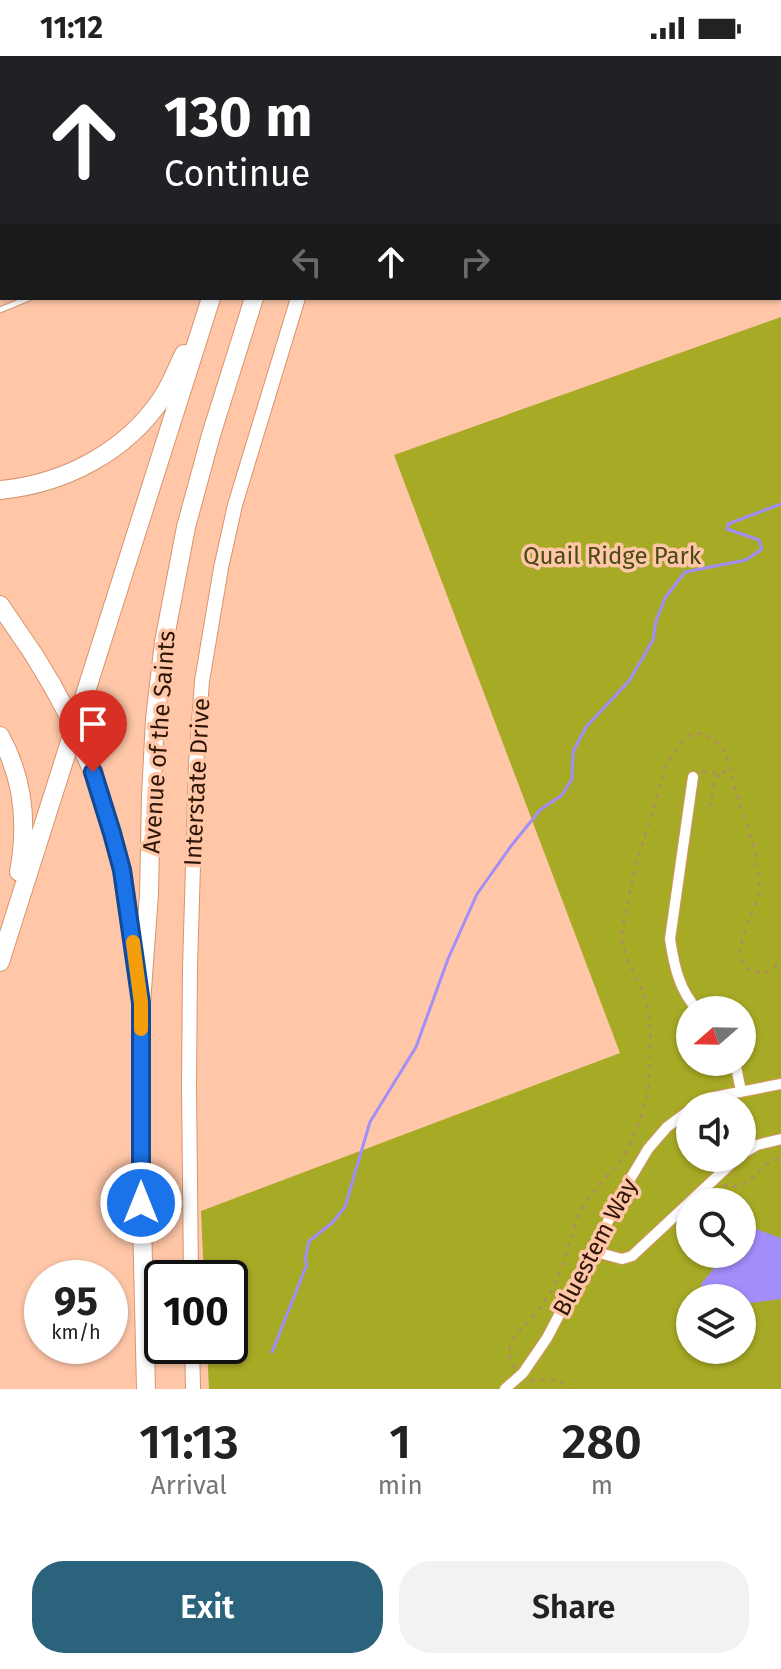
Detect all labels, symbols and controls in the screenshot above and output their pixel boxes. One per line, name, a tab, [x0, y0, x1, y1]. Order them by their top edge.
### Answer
text: 11:12	[40, 10, 103, 46]
text: 130 m	[164, 84, 312, 151]
icon: ahead	[32, 88, 136, 192]
text: Continue	[164, 152, 310, 196]
icon: left	[285, 240, 329, 284]
icon: ahead	[369, 240, 413, 284]
icon: right	[453, 240, 497, 284]
park label: Quail Ridge Park	[523, 542, 702, 570]
street label: Avenue of the Saints	[137, 630, 181, 854]
pin	[59, 690, 127, 772]
street label: Interstate Drive	[179, 697, 215, 867]
icon: arrive	[71, 702, 115, 746]
north arrow	[676, 996, 756, 1076]
map controls	[676, 996, 756, 1364]
button: sound	[676, 1092, 756, 1172]
position arrow	[99, 1161, 183, 1245]
street label: Bluestem Way	[547, 1173, 643, 1321]
button: search	[676, 1188, 756, 1268]
speed limit sign: 100	[144, 1260, 248, 1364]
text: 95	[54, 1278, 98, 1326]
button: layers	[676, 1284, 756, 1364]
text: km/h	[51, 1320, 101, 1344]
text: 11:13	[139, 1413, 239, 1471]
text: 1	[389, 1413, 411, 1471]
text: 280	[562, 1413, 642, 1471]
text: Arrival	[151, 1470, 227, 1501]
text: min	[378, 1470, 423, 1501]
text: m	[591, 1470, 613, 1501]
button: Exit	[32, 1561, 383, 1653]
button: Share	[399, 1561, 749, 1653]

